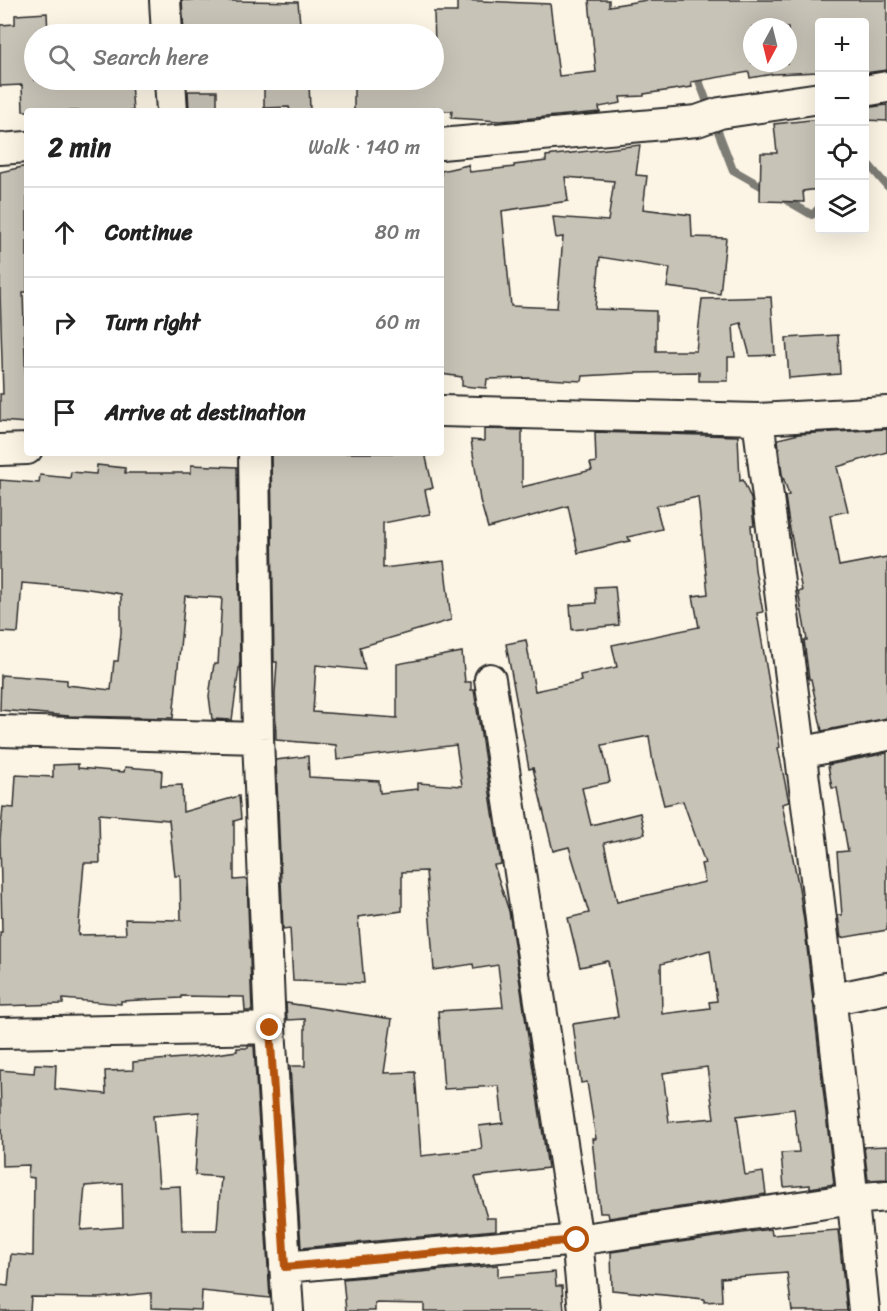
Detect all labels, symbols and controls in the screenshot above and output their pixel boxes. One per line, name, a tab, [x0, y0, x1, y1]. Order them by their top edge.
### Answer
north arrow	[743, 18, 797, 72]
map controls	[815, 18, 869, 234]
button: +	[815, 18, 869, 72]
search box	[24, 24, 444, 90]
text: Search here	[93, 38, 209, 77]
icon: search	[45, 41, 78, 74]
button: −	[815, 72, 869, 126]
text: 2 min	[48, 124, 111, 170]
button: locate	[815, 126, 869, 180]
text: Walk · 140 m	[308, 130, 420, 165]
button: layers	[815, 180, 869, 234]
text: Continue	[105, 213, 193, 252]
text: 80 m	[375, 215, 420, 250]
icon: ahead	[48, 216, 81, 249]
text: Turn right	[105, 303, 200, 342]
text: 60 m	[375, 305, 420, 340]
icon: right	[48, 306, 81, 339]
text: Arrive at destination	[105, 393, 306, 432]
icon: arrive	[48, 396, 81, 429]
route end	[256, 1014, 282, 1040]
route start	[563, 1226, 589, 1252]

